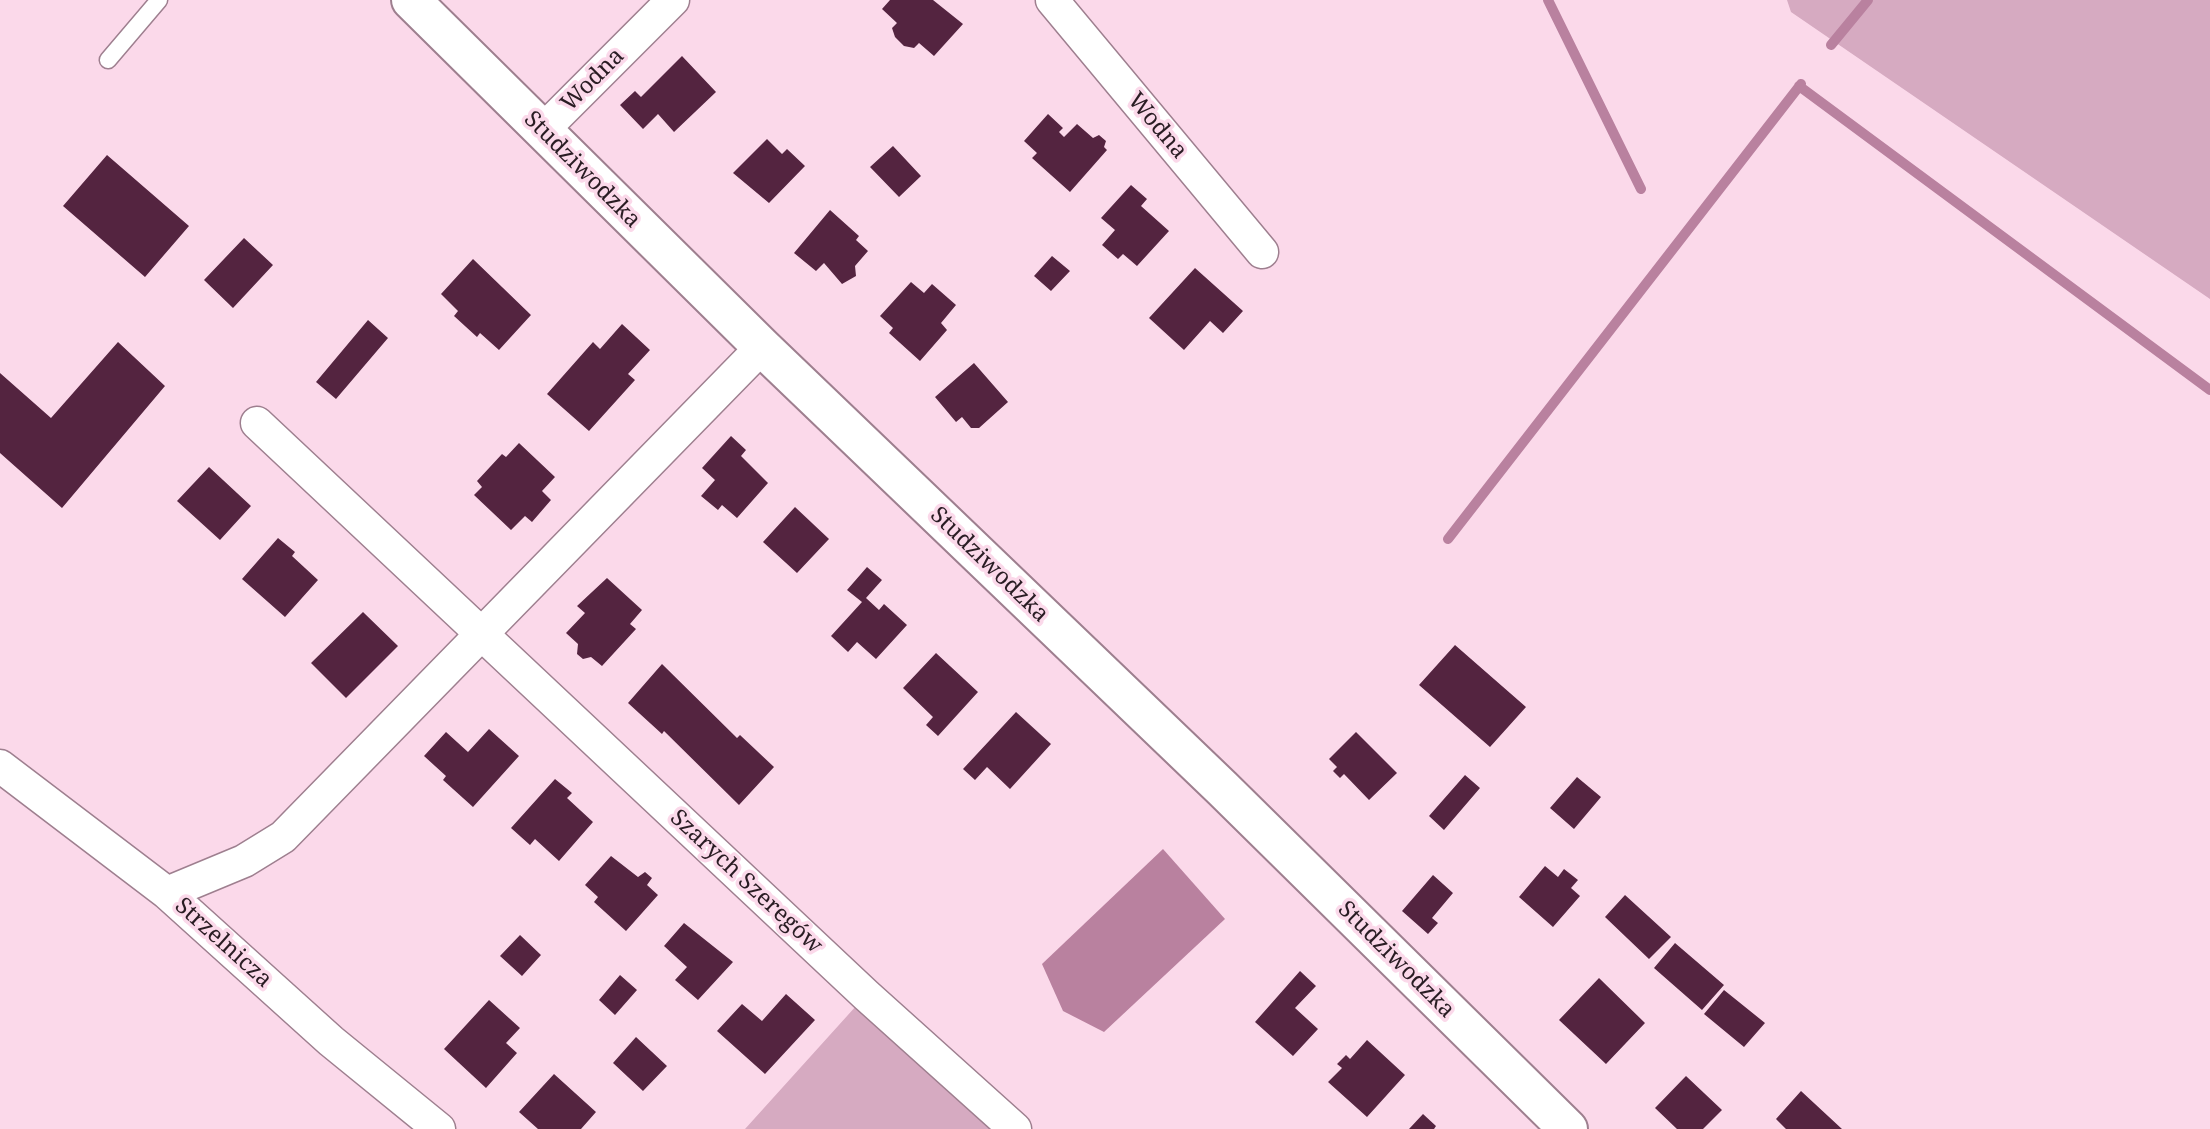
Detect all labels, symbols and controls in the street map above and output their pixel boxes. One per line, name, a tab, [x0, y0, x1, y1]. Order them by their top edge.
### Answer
street label: Wodna	[556, 43, 630, 117]
street label: Wodna	[1121, 87, 1193, 165]
street label: Studziwodzka	[518, 106, 646, 234]
street label: Studziwodzka	[924, 502, 1054, 628]
street label: Szarych Szeregów	[664, 804, 828, 960]
street label: Strzelnicza	[169, 892, 277, 994]
street label: Studziwodzka	[1332, 896, 1460, 1024]

